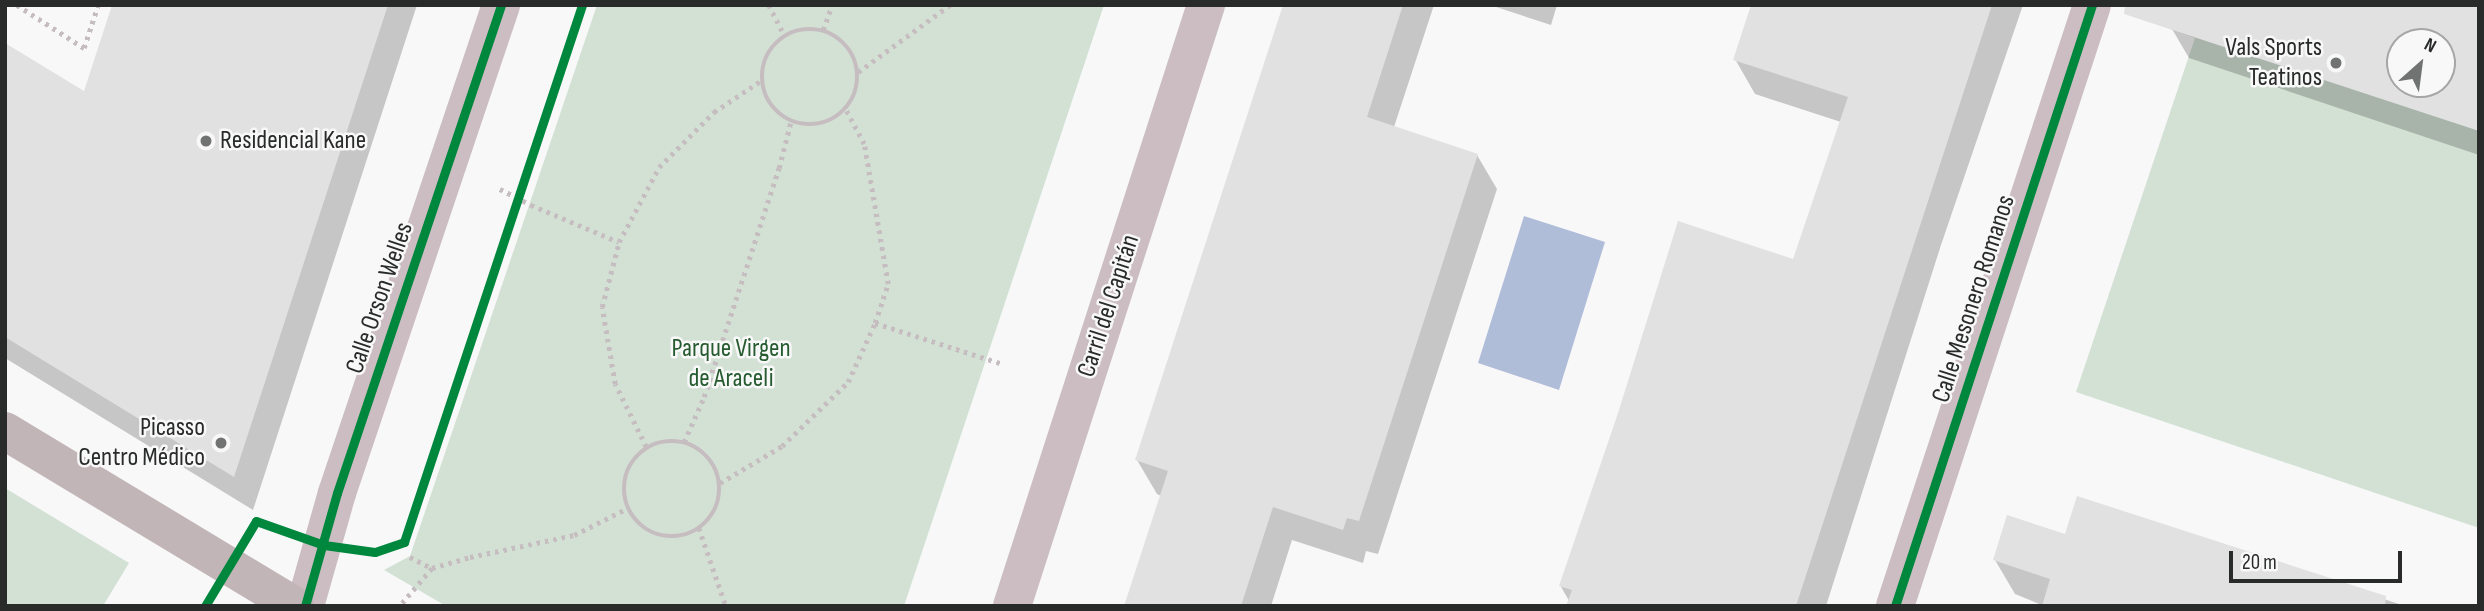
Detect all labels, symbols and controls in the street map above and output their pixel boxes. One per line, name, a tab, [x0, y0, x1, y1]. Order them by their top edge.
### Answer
north arrow	[2386, 28, 2456, 98]
place label: Vals Sports Teatinos	[2225, 32, 2322, 94]
text: N	[2420, 33, 2440, 58]
marker: Vals Sports Teatinos	[2328, 55, 2344, 71]
place label: Residencial Kane	[220, 125, 366, 157]
marker: Residencial Kane	[198, 133, 214, 149]
street label: Calle Mesonero Romanos	[1926, 191, 2022, 407]
street label: Calle Orson Welles	[340, 218, 420, 378]
street label: Carril del Capitán	[1071, 231, 1147, 381]
park label: Parque Virgen de Araceli	[671, 333, 791, 394]
place label: Picasso Centro Médico	[78, 412, 205, 474]
marker: Picasso Centro Médico	[211, 433, 231, 453]
scale bar	[2232, 538, 2405, 582]
text: 20 m	[2242, 550, 2277, 575]

